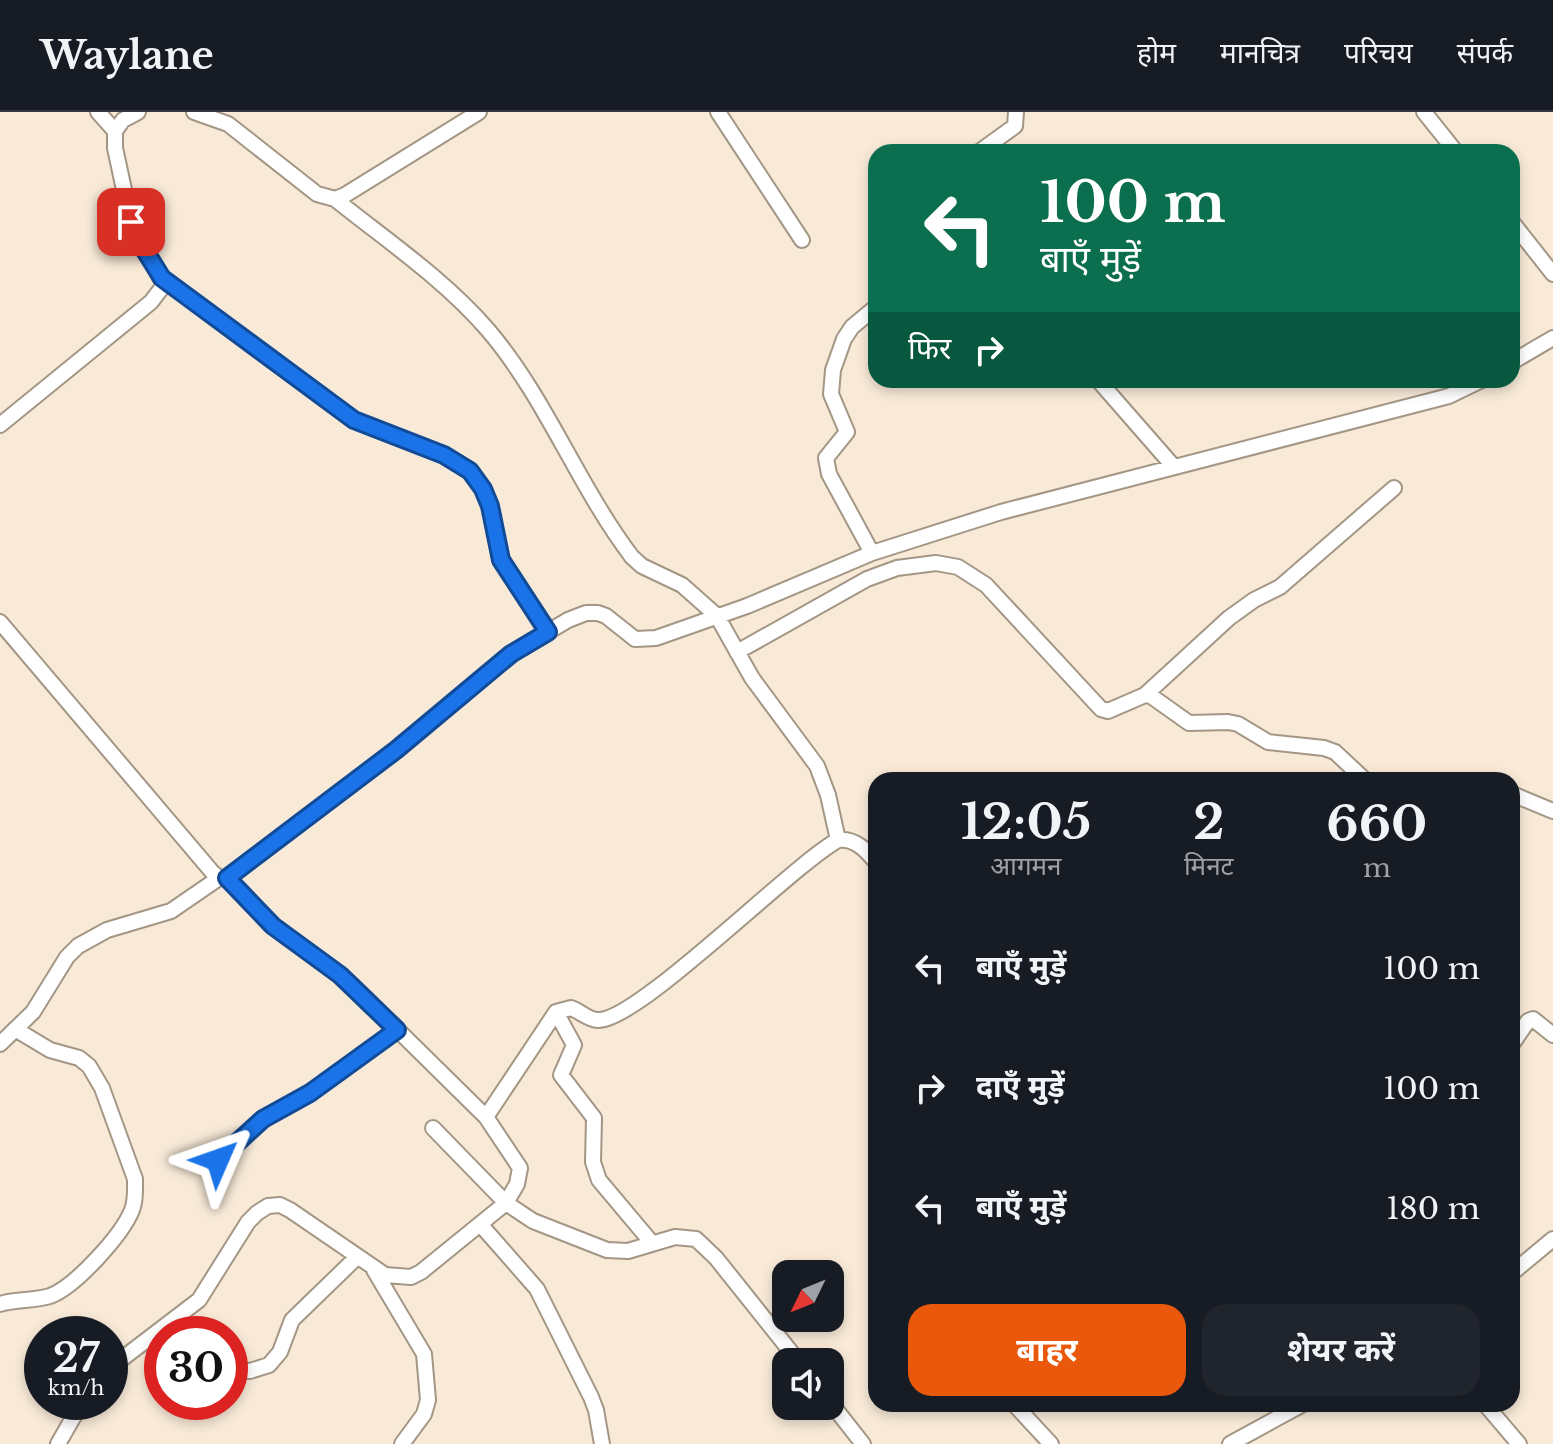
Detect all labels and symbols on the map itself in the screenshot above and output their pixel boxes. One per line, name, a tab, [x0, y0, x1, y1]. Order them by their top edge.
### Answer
pin	[97, 188, 165, 256]
position arrow	[176, 1118, 260, 1202]
north arrow	[772, 1260, 844, 1332]
speed limit sign: 30	[144, 1316, 248, 1420]

